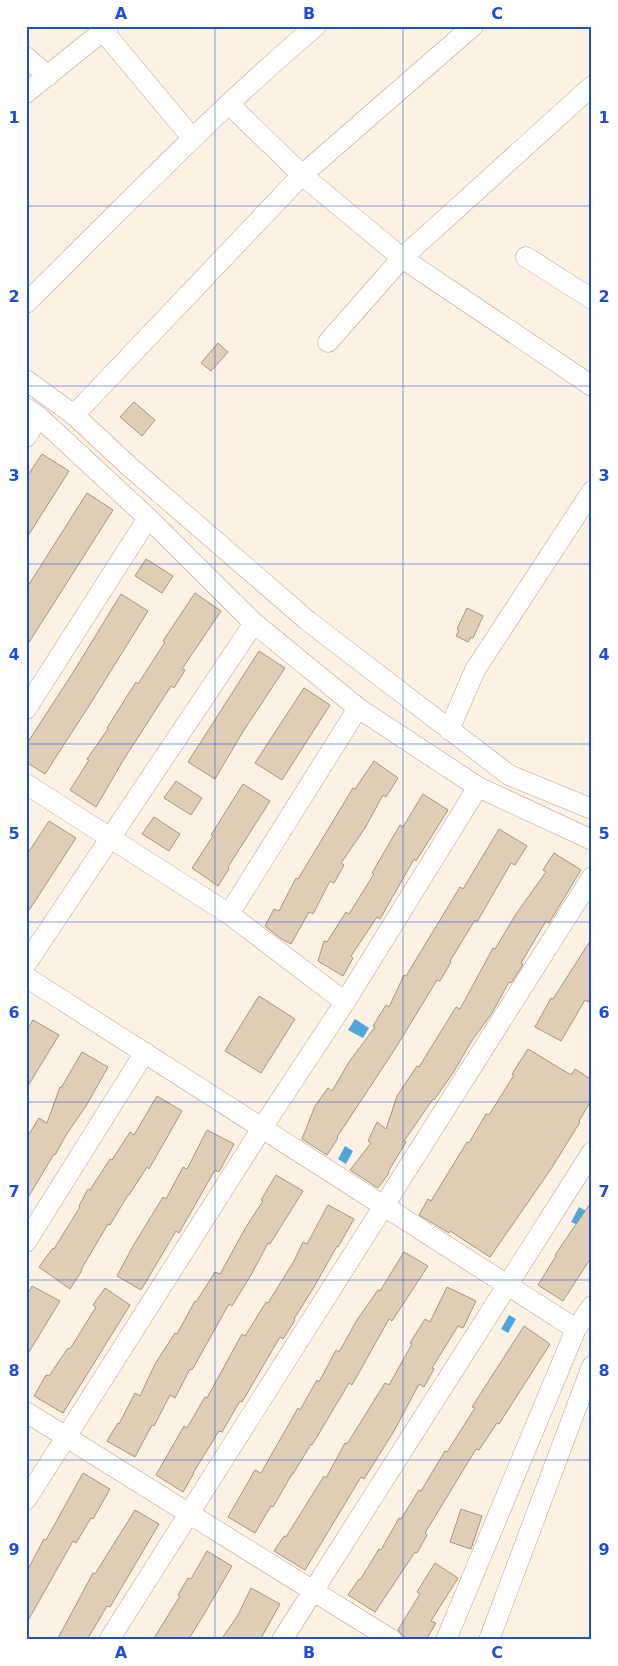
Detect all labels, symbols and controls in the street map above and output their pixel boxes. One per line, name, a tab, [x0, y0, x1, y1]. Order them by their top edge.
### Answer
text: A	[115, 4, 128, 23]
text: B	[303, 4, 315, 23]
text: C	[491, 4, 503, 23]
text: 1	[8, 108, 20, 127]
text: 1	[598, 108, 610, 127]
text: 2	[8, 287, 20, 306]
text: 2	[598, 287, 610, 306]
text: 3	[8, 466, 20, 485]
text: 3	[598, 466, 610, 485]
text: 4	[8, 645, 20, 664]
text: 4	[598, 645, 610, 664]
text: 5	[8, 824, 20, 843]
text: 5	[598, 824, 610, 843]
text: 6	[8, 1003, 20, 1022]
text: 6	[598, 1003, 610, 1022]
text: 7	[8, 1182, 20, 1201]
text: 7	[598, 1182, 610, 1201]
text: 8	[8, 1361, 20, 1380]
text: 8	[598, 1361, 610, 1380]
text: 9	[8, 1540, 20, 1559]
text: 9	[598, 1540, 610, 1559]
text: A	[115, 1643, 128, 1662]
text: B	[303, 1643, 315, 1662]
text: C	[491, 1643, 503, 1662]

